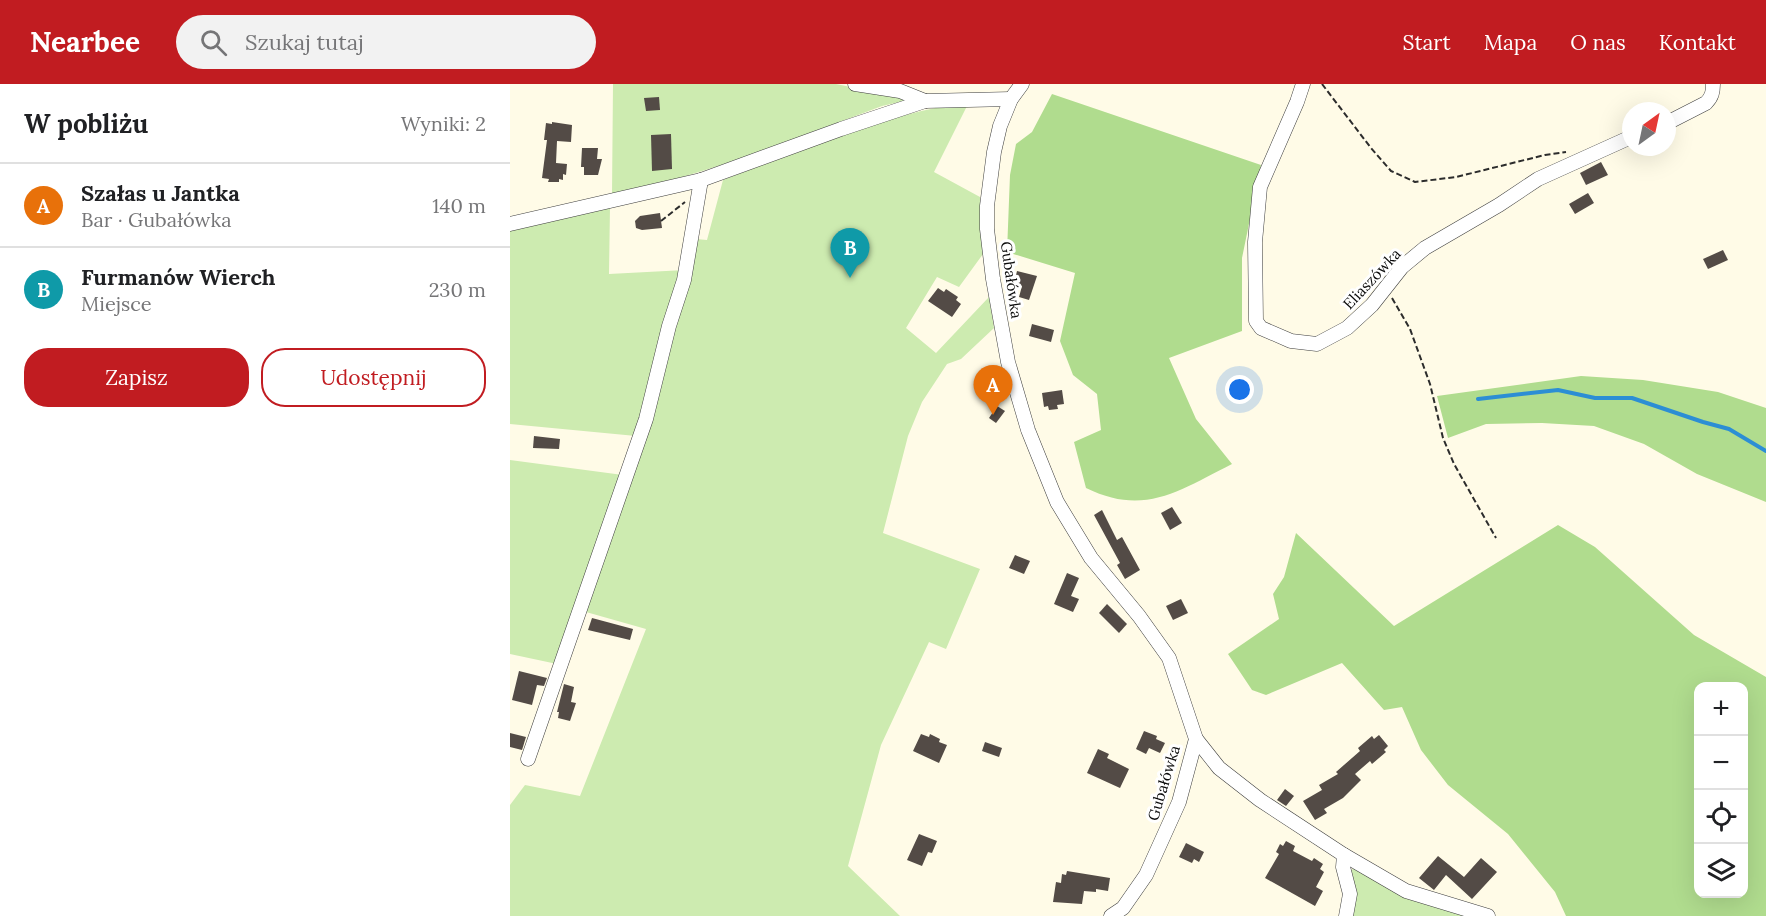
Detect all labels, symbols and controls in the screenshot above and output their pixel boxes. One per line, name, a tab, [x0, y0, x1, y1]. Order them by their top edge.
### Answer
search box	[176, 15, 596, 69]
text: Nearbee	[30, 24, 140, 60]
icon: search	[197, 26, 230, 59]
text: Szukaj tutaj	[245, 28, 364, 56]
text: Start	[1403, 29, 1451, 56]
text: Mapa	[1484, 29, 1537, 56]
text: O nas	[1570, 29, 1626, 56]
text: Kontakt	[1659, 29, 1736, 56]
north arrow	[1622, 102, 1676, 156]
text: W pobliżu	[24, 107, 148, 140]
text: Wyniki: 2	[401, 111, 486, 136]
text: Szałas u Jantka	[81, 179, 240, 207]
text: A	[37, 193, 50, 218]
text: 140 m	[432, 193, 486, 218]
text: Bar · Gubałówka	[81, 207, 232, 232]
pin: B	[830, 228, 870, 278]
street label: Gubałówka	[997, 240, 1026, 320]
street label: Eliaszówka	[1339, 244, 1405, 313]
text: Furmanów Wierch	[81, 263, 276, 291]
text: B	[37, 277, 50, 302]
text: 230 m	[429, 277, 486, 302]
text: Miejsce	[81, 291, 152, 316]
button: Zapisz	[24, 348, 249, 407]
button: Udostępnij	[261, 348, 486, 407]
pin: A	[974, 366, 1012, 415]
your location	[1225, 375, 1254, 404]
map controls	[1694, 682, 1748, 898]
button: +	[1694, 682, 1748, 736]
button: −	[1694, 736, 1748, 790]
street label: Gubałówka	[1143, 743, 1184, 823]
button: locate	[1694, 790, 1748, 844]
button: layers	[1694, 844, 1748, 898]

